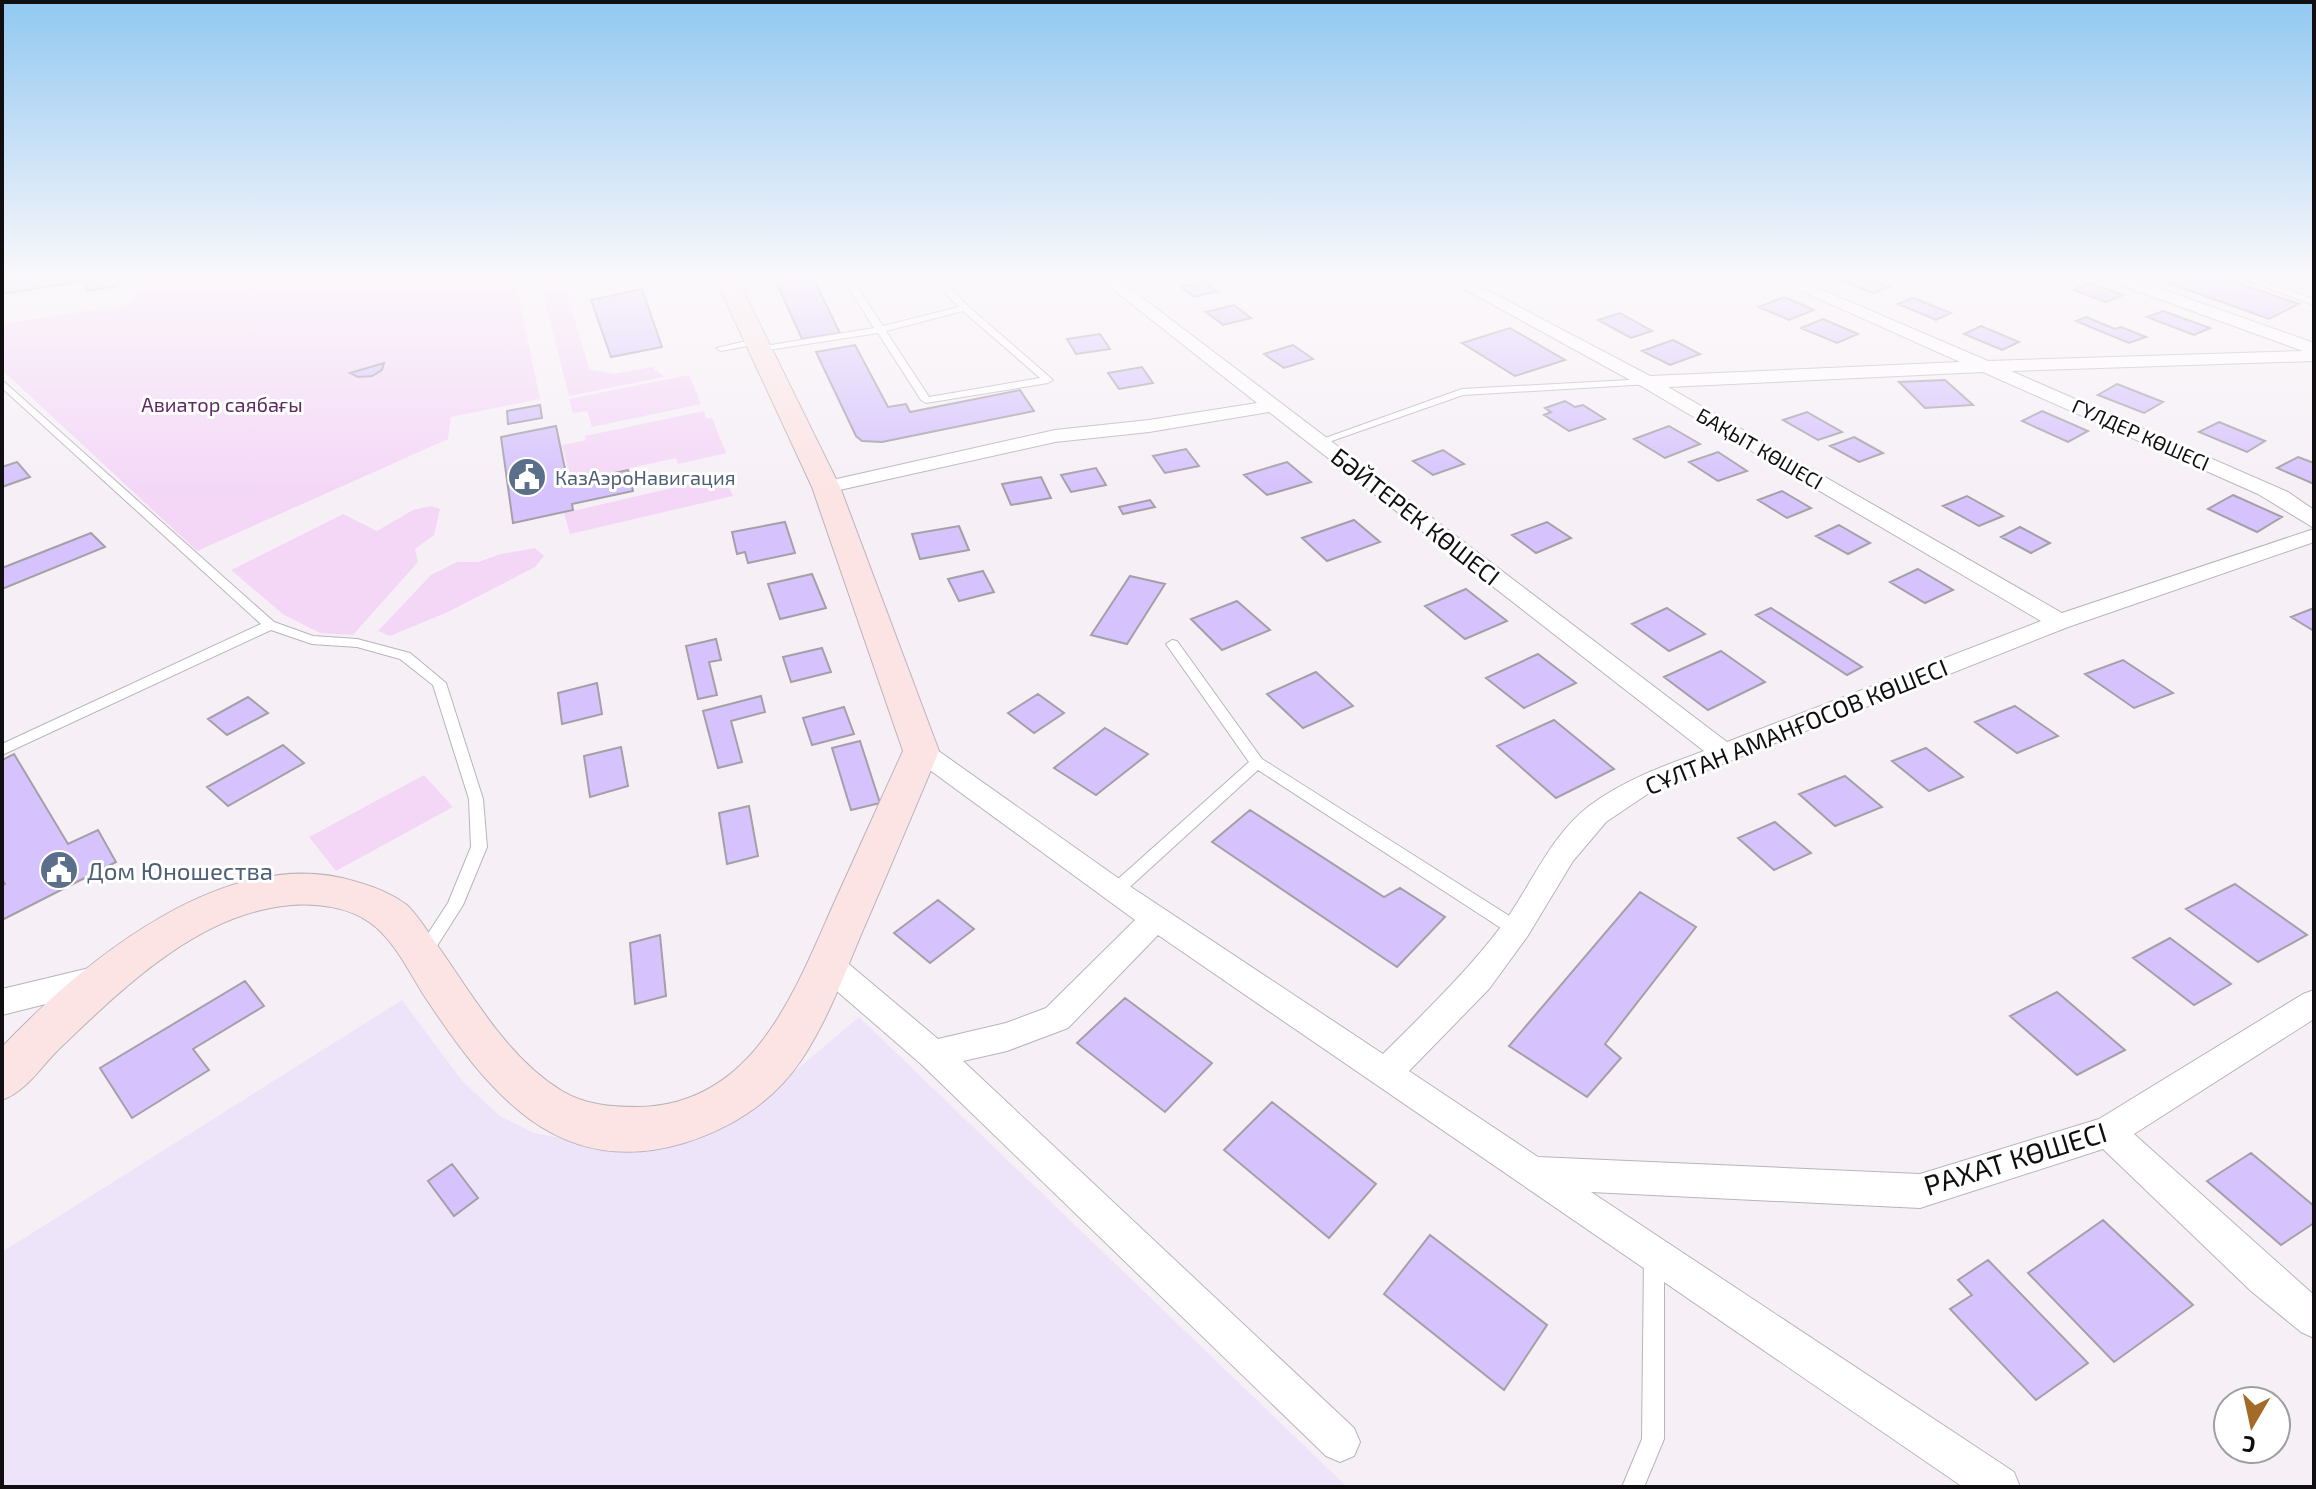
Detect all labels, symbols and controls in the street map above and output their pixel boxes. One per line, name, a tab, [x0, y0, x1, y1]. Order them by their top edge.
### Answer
park label: Авиатор саябағы	[141, 392, 303, 416]
street label: ГҮЛДЕР КӨШЕСІ	[2069, 393, 2213, 475]
street label: БАҚЫТ КӨШЕСІ	[1693, 402, 1827, 494]
street label: БӘЙТЕРЕК КӨШЕСІ	[1326, 441, 1506, 591]
public building icon: КазАэроНавигация	[506, 456, 548, 498]
place label: КазАэроНавигация	[555, 465, 736, 489]
street label: СҰЛТАН АМАНҒОСОВ КӨШЕСІ	[1641, 652, 1951, 800]
public building icon: Дом Юношества	[38, 849, 80, 891]
place label: Дом Юношества	[87, 856, 273, 885]
street label: РАХАТ КӨШЕСІ	[1920, 1114, 2110, 1202]
north arrow	[2212, 1385, 2292, 1465]
text: С	[2240, 1432, 2257, 1460]

